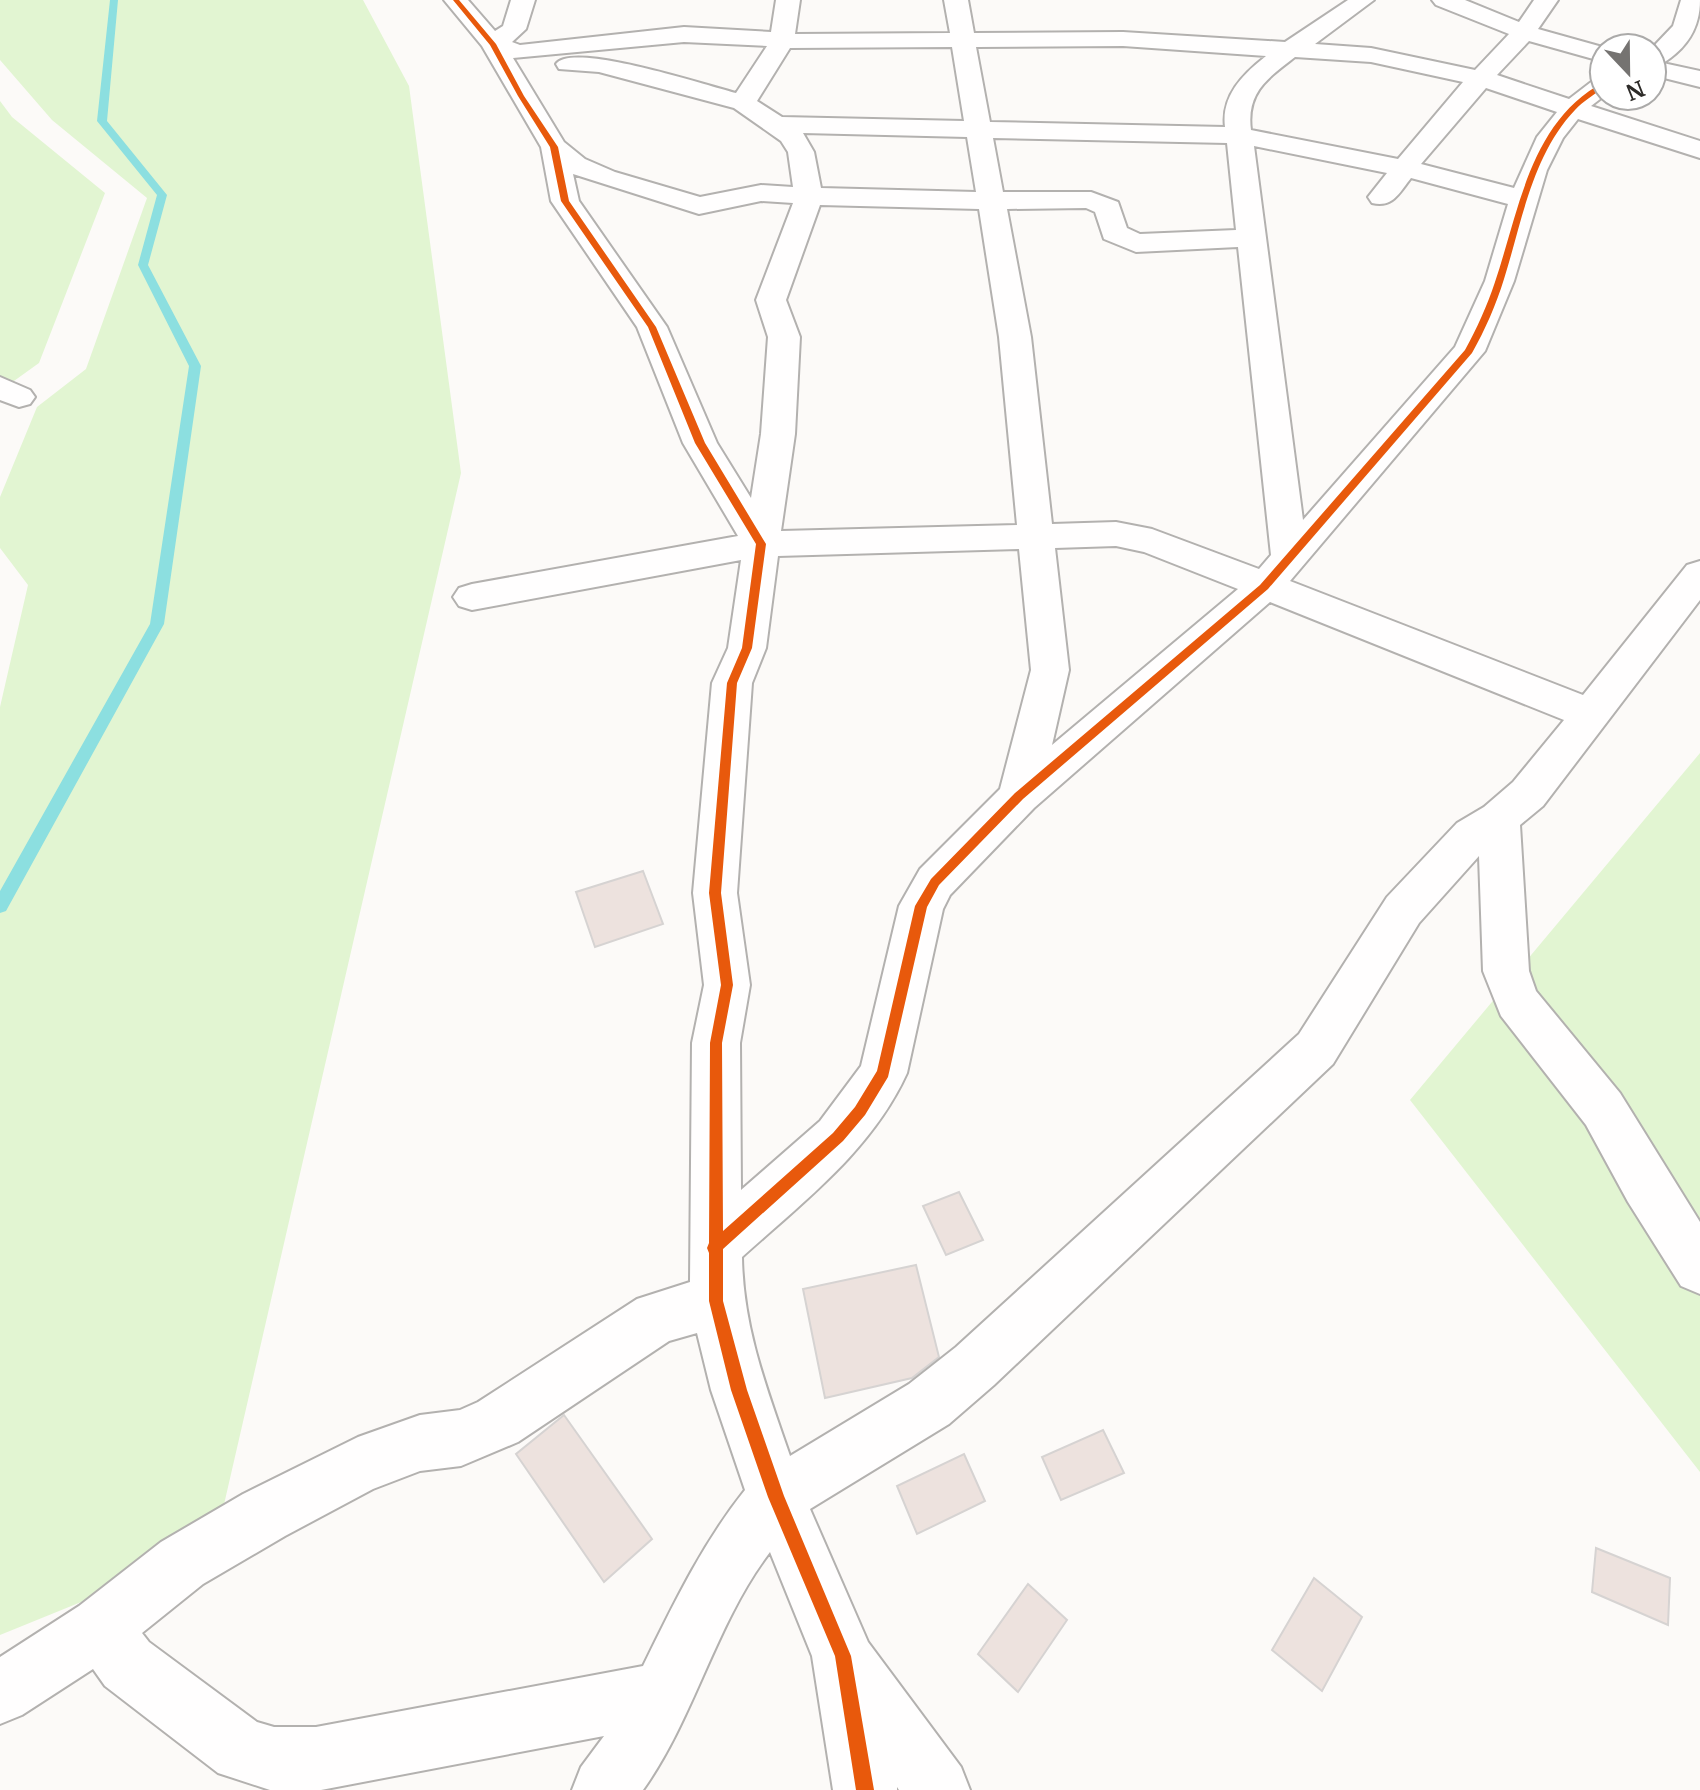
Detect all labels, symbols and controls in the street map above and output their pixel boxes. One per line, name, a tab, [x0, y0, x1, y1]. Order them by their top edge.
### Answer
north arrow	[1588, 32, 1668, 112]
text: N	[1622, 74, 1649, 107]

